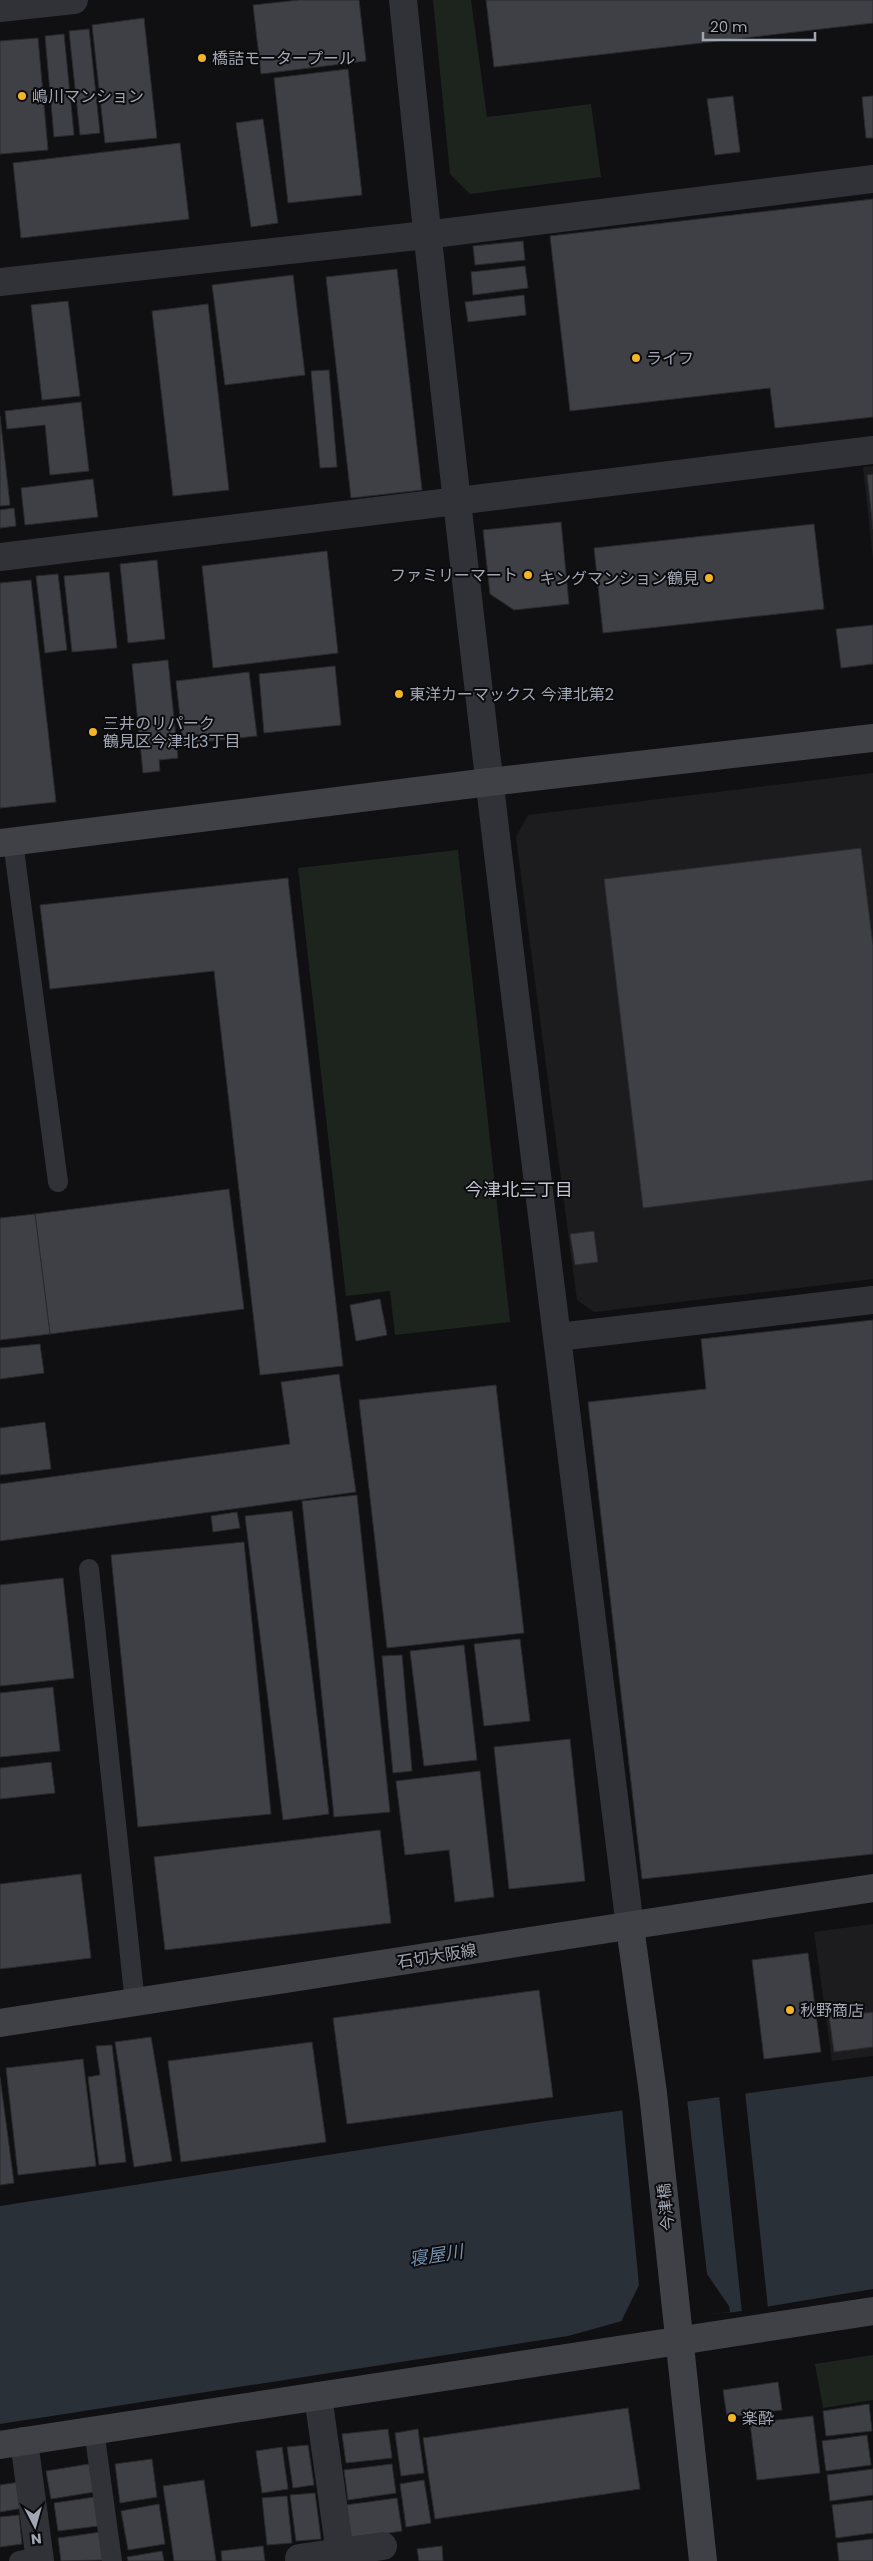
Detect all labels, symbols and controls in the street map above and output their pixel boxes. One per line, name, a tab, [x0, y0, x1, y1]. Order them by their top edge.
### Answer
scale bar	[703, 10, 816, 42]
text: 20 m	[710, 16, 748, 37]
place label: 橋詰モータープール	[212, 47, 355, 70]
marker: 橋詰モータープール	[196, 52, 208, 64]
place label: 嶋川マンション	[32, 85, 144, 108]
marker: 嶋川マンション	[16, 90, 28, 102]
place label: ライフ	[646, 347, 694, 370]
marker: ライフ	[630, 352, 642, 364]
place label: ファミリーマート	[390, 564, 518, 587]
place label: キングマンション鶴見	[539, 567, 699, 590]
marker: ファミリーマート	[522, 569, 534, 581]
marker: キングマンション鶴見	[703, 572, 715, 584]
place label: 東洋カーマックス 今津北第2	[409, 683, 614, 706]
marker: 東洋カーマックス 今津北第2	[393, 688, 405, 700]
place label: 三井のリパーク 鶴見区今津北3丁目	[103, 712, 240, 753]
marker: 三井のリパーク 鶴見区今津北3丁目	[87, 726, 99, 738]
district label: 今津北三丁目	[465, 1177, 573, 1202]
street label: 石切大阪線	[396, 1938, 478, 1974]
place label: 秋野商店	[800, 1999, 864, 2022]
marker: 秋野商店	[784, 2004, 796, 2016]
street label: 今津橋	[652, 2182, 680, 2232]
water label: 寝屋川	[407, 2238, 467, 2272]
place label: 楽酔	[742, 2407, 774, 2430]
marker: 楽酔	[726, 2412, 738, 2424]
north arrow	[10, 2501, 60, 2551]
text: N	[30, 2528, 43, 2549]

